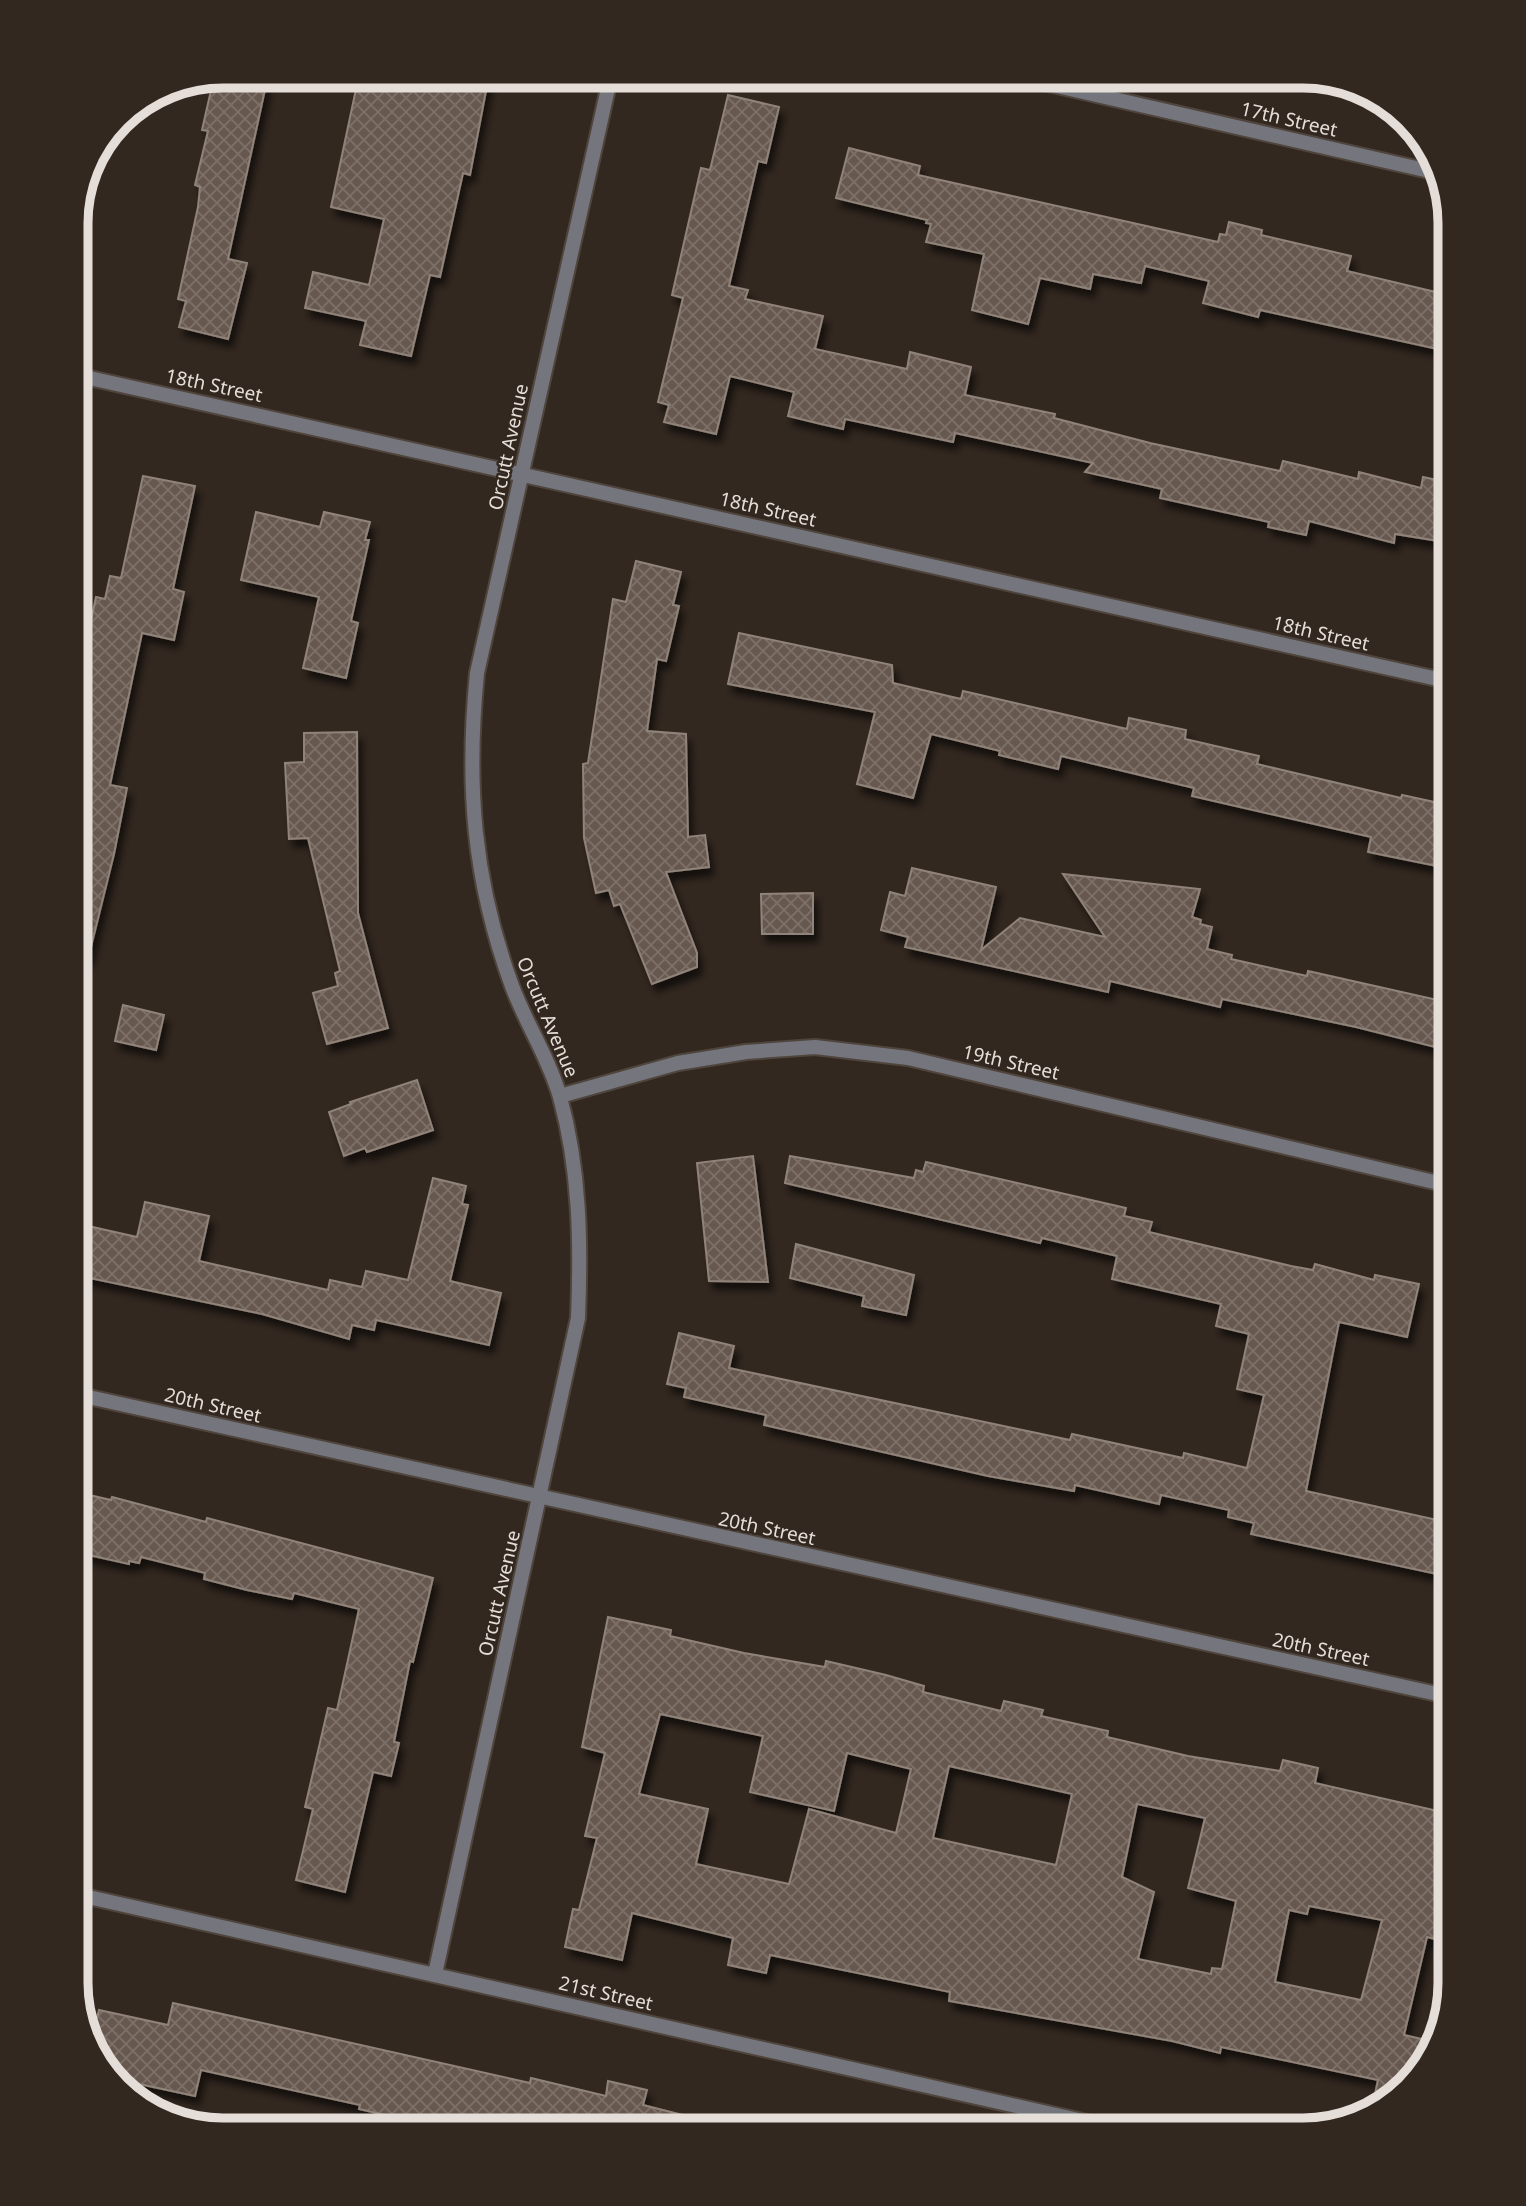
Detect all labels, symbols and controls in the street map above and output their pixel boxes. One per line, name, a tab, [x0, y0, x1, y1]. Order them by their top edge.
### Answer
street label: 17th Street	[1238, 95, 1340, 143]
street label: 18th Street	[163, 362, 265, 408]
street label: Orcutt Avenue	[482, 381, 534, 513]
street label: 18th Street	[717, 485, 819, 533]
street label: 18th Street	[1270, 609, 1372, 657]
street label: Orcutt Avenue	[511, 953, 585, 1081]
street label: 19th Street	[960, 1038, 1062, 1086]
street label: 20th Street	[162, 1381, 264, 1429]
street label: 20th Street	[716, 1505, 818, 1551]
street label: Orcutt Avenue	[472, 1527, 526, 1659]
street label: 20th Street	[1270, 1626, 1372, 1672]
street label: 21st Street	[556, 1970, 656, 2016]

